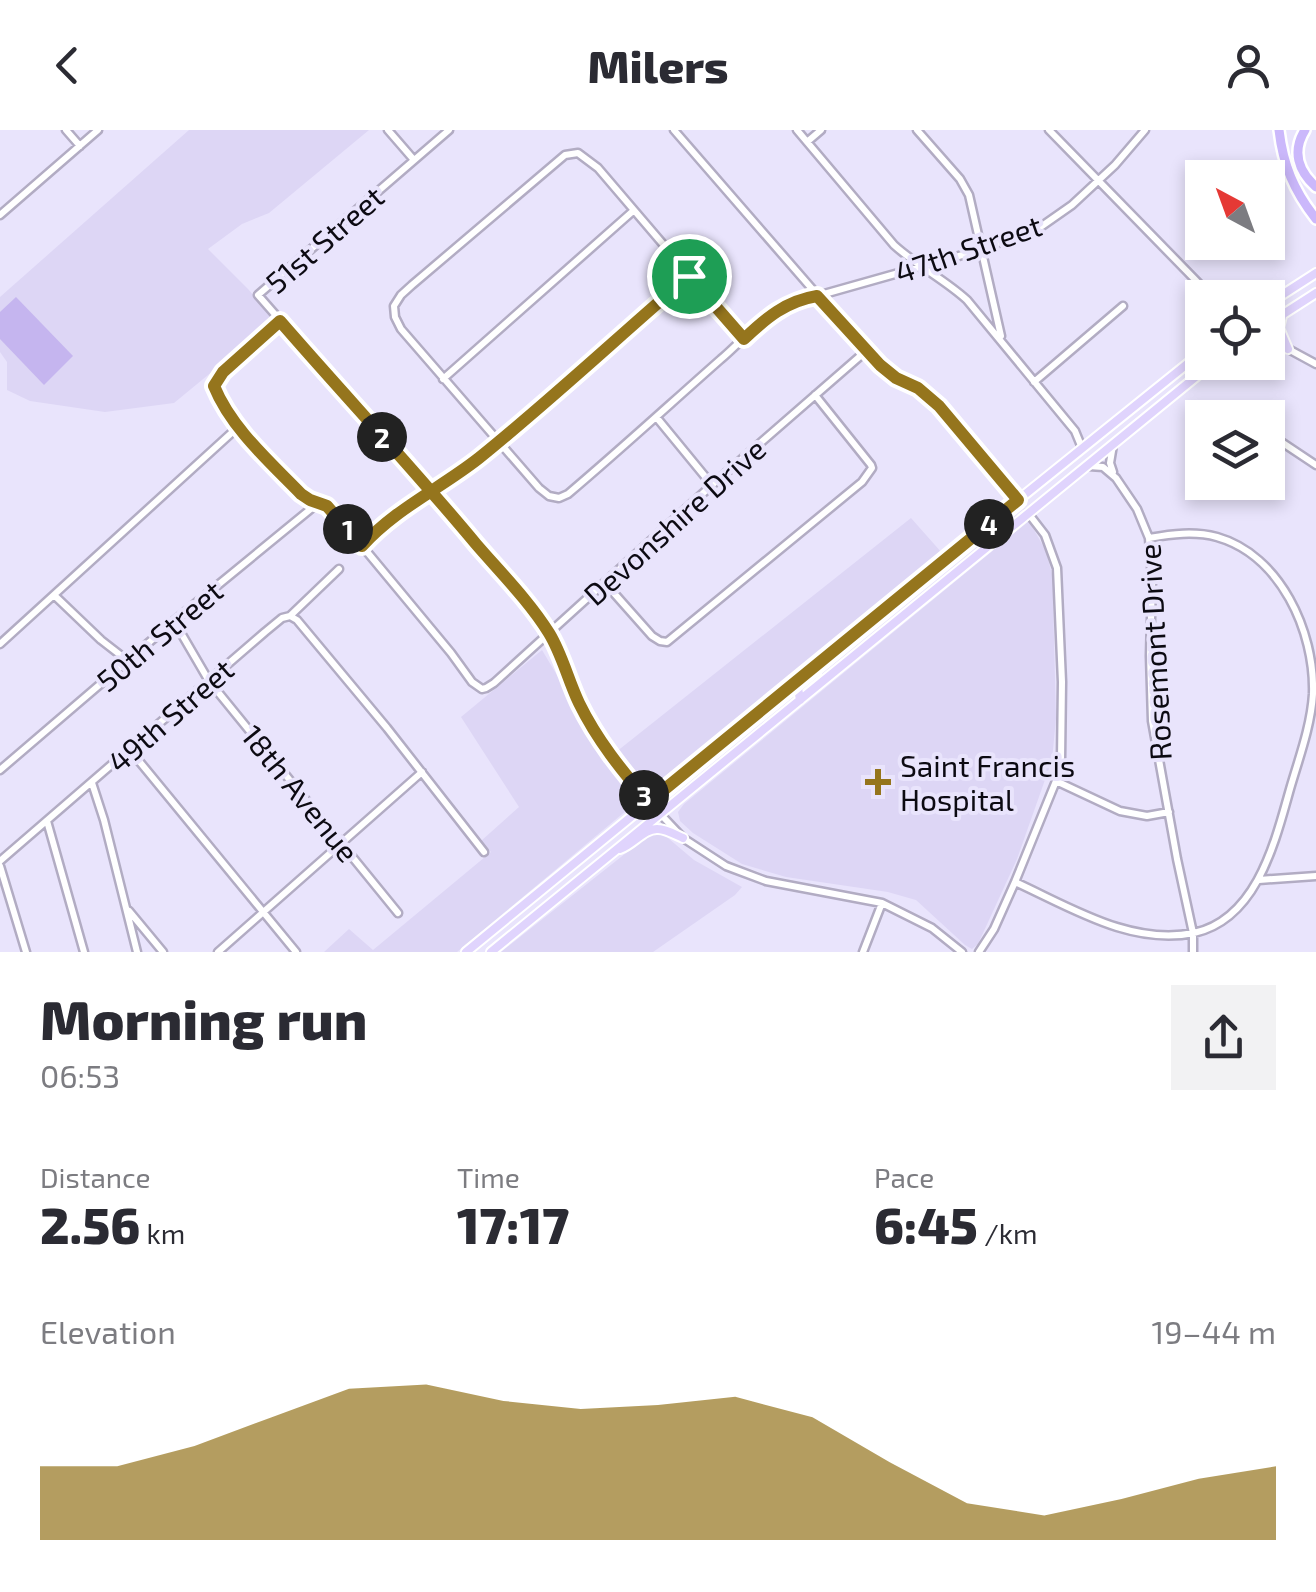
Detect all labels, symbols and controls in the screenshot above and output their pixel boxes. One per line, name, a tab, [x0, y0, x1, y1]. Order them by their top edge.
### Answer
icon: back	[40, 38, 95, 93]
text: Milers	[588, 38, 728, 92]
icon: person	[1221, 38, 1276, 93]
north arrow	[1185, 160, 1285, 260]
map controls	[1185, 160, 1285, 500]
street label: 51st Street	[258, 178, 390, 300]
street label: 47th Street	[890, 206, 1046, 290]
pin	[647, 234, 732, 319]
icon: arrive	[662, 249, 717, 304]
button: locate	[1185, 280, 1285, 380]
button: layers	[1185, 400, 1285, 500]
pin: 2	[357, 412, 407, 462]
text: 2	[374, 420, 390, 454]
street label: Devonshire Drive	[576, 430, 772, 612]
pin: 4	[964, 499, 1014, 549]
pin: 1	[323, 504, 373, 554]
text: 4	[980, 507, 998, 541]
text: 1	[342, 512, 354, 546]
street label: Rosemont Drive	[1130, 543, 1178, 761]
street label: 50th Street	[89, 572, 229, 698]
street label: 49th Street	[100, 651, 240, 779]
street label: 18th Avenue	[235, 717, 367, 869]
place label: Saint Francis Hospital	[900, 747, 1075, 817]
marker: Saint Francis Hospital	[865, 769, 891, 795]
pin: 3	[619, 770, 669, 820]
text: 3	[636, 778, 652, 812]
text: Morning run	[40, 985, 368, 1051]
button: share	[1171, 985, 1276, 1090]
text: 06:53	[40, 1056, 120, 1094]
text: Distance	[40, 1160, 151, 1194]
text: Time	[457, 1160, 520, 1194]
text: Pace	[874, 1160, 934, 1194]
text: 2.56	[40, 1194, 140, 1254]
text: 17:17	[457, 1194, 569, 1254]
text: 6:45	[874, 1194, 978, 1254]
text: km	[140, 1216, 185, 1250]
text: /km	[978, 1216, 1037, 1250]
text: Elevation	[40, 1312, 176, 1350]
text: 19–44 m	[1151, 1312, 1276, 1350]

